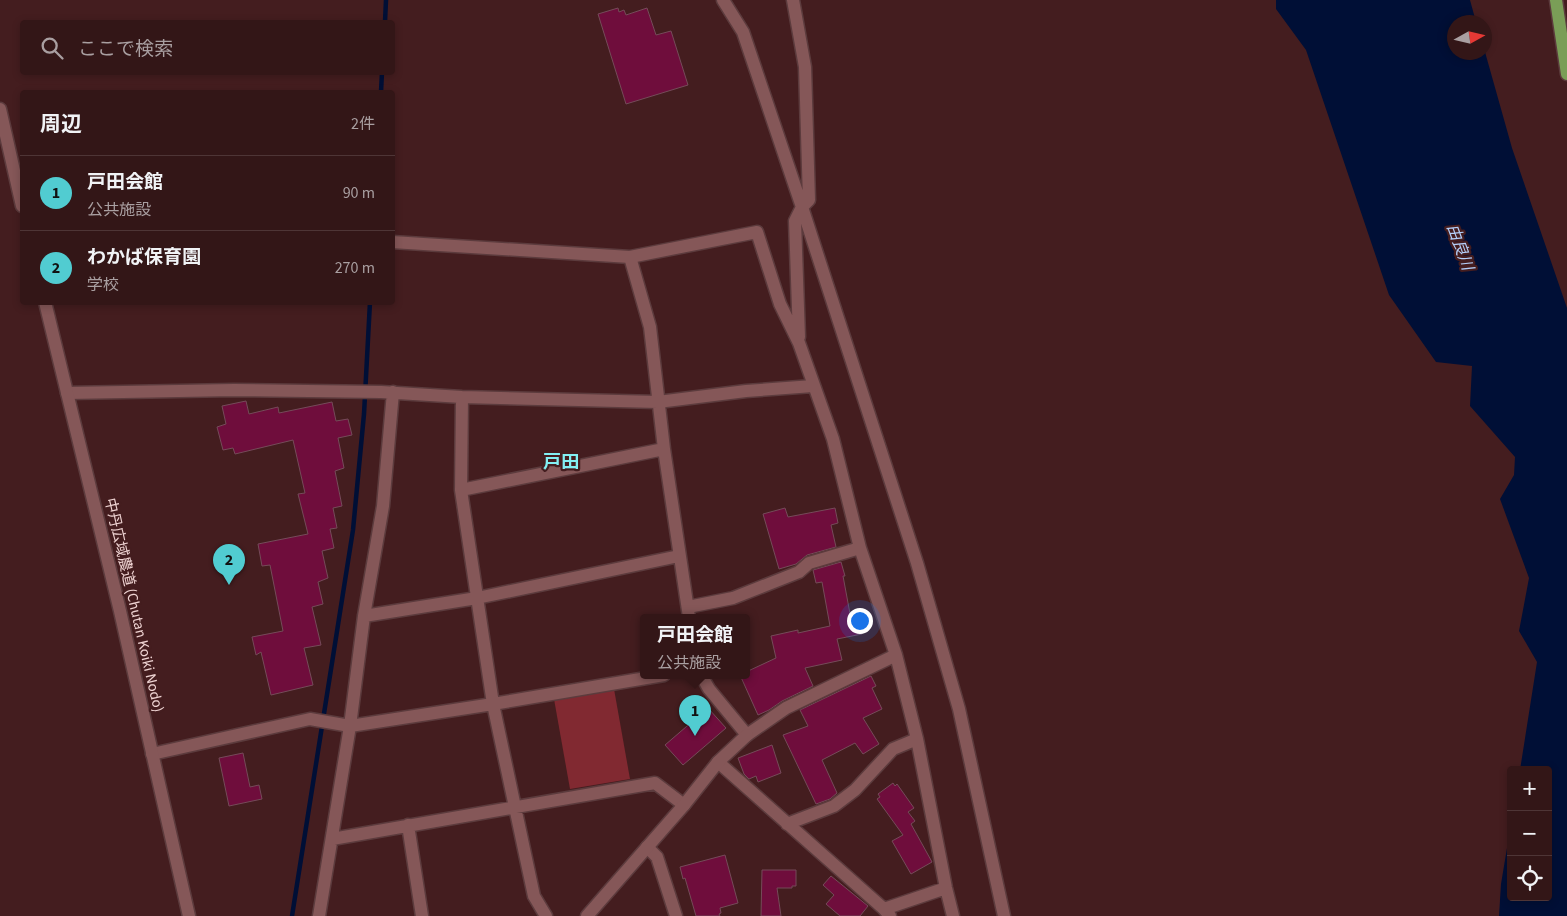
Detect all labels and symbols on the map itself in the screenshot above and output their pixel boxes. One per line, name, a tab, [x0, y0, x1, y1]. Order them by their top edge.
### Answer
north arrow	[1447, 15, 1492, 60]
water label: 由良川	[1441, 221, 1479, 275]
district label: 戸田	[543, 450, 579, 475]
street label: 中丹広域農道 (Chutan Koiki Nodo)	[99, 496, 169, 714]
pin: 2	[213, 544, 245, 585]
your location	[847, 608, 873, 634]
pin: 1	[679, 695, 711, 736]

